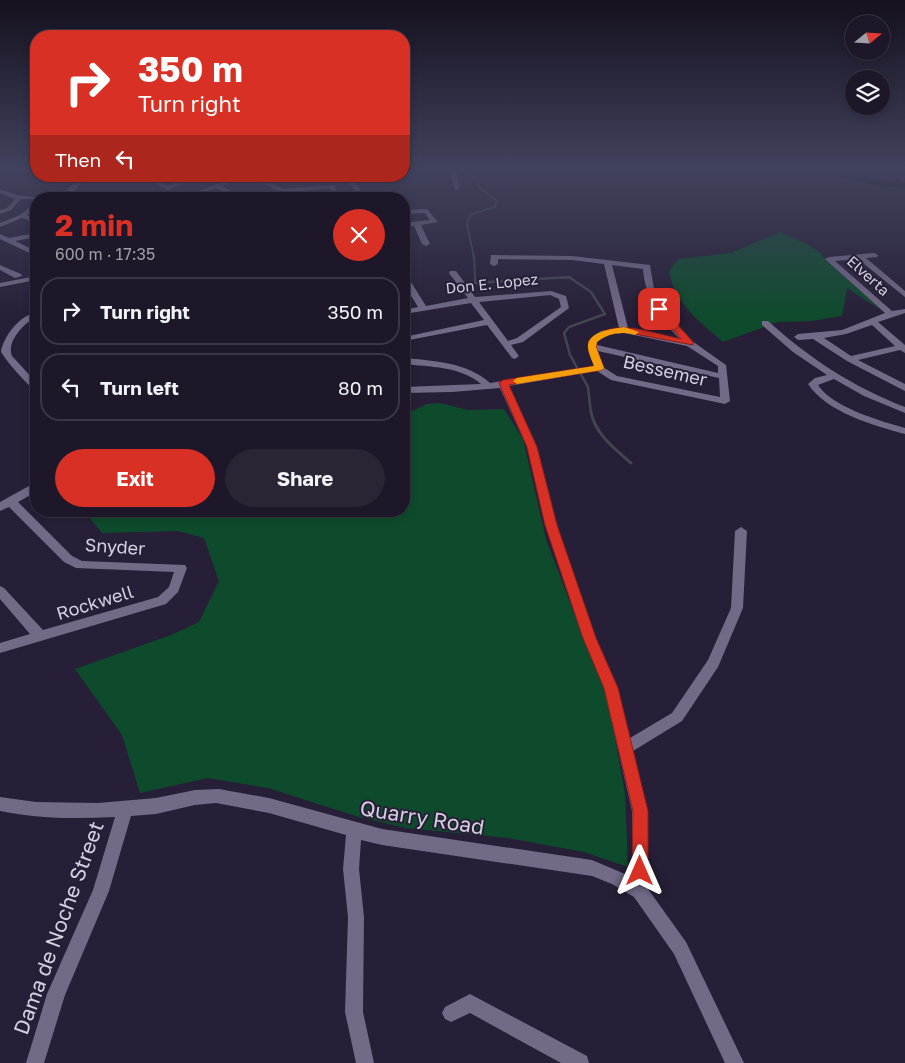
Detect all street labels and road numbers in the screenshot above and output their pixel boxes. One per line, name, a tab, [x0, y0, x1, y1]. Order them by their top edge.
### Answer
street label: Elverta	[844, 251, 894, 299]
street label: Don E. Lopez	[445, 269, 539, 297]
street label: Bessemer	[621, 350, 709, 390]
street label: Snyder	[84, 533, 146, 559]
street label: Rockwell	[54, 580, 136, 624]
street label: Quarry Road	[358, 794, 486, 840]
street label: Dama de Noche Street	[7, 817, 109, 1038]

